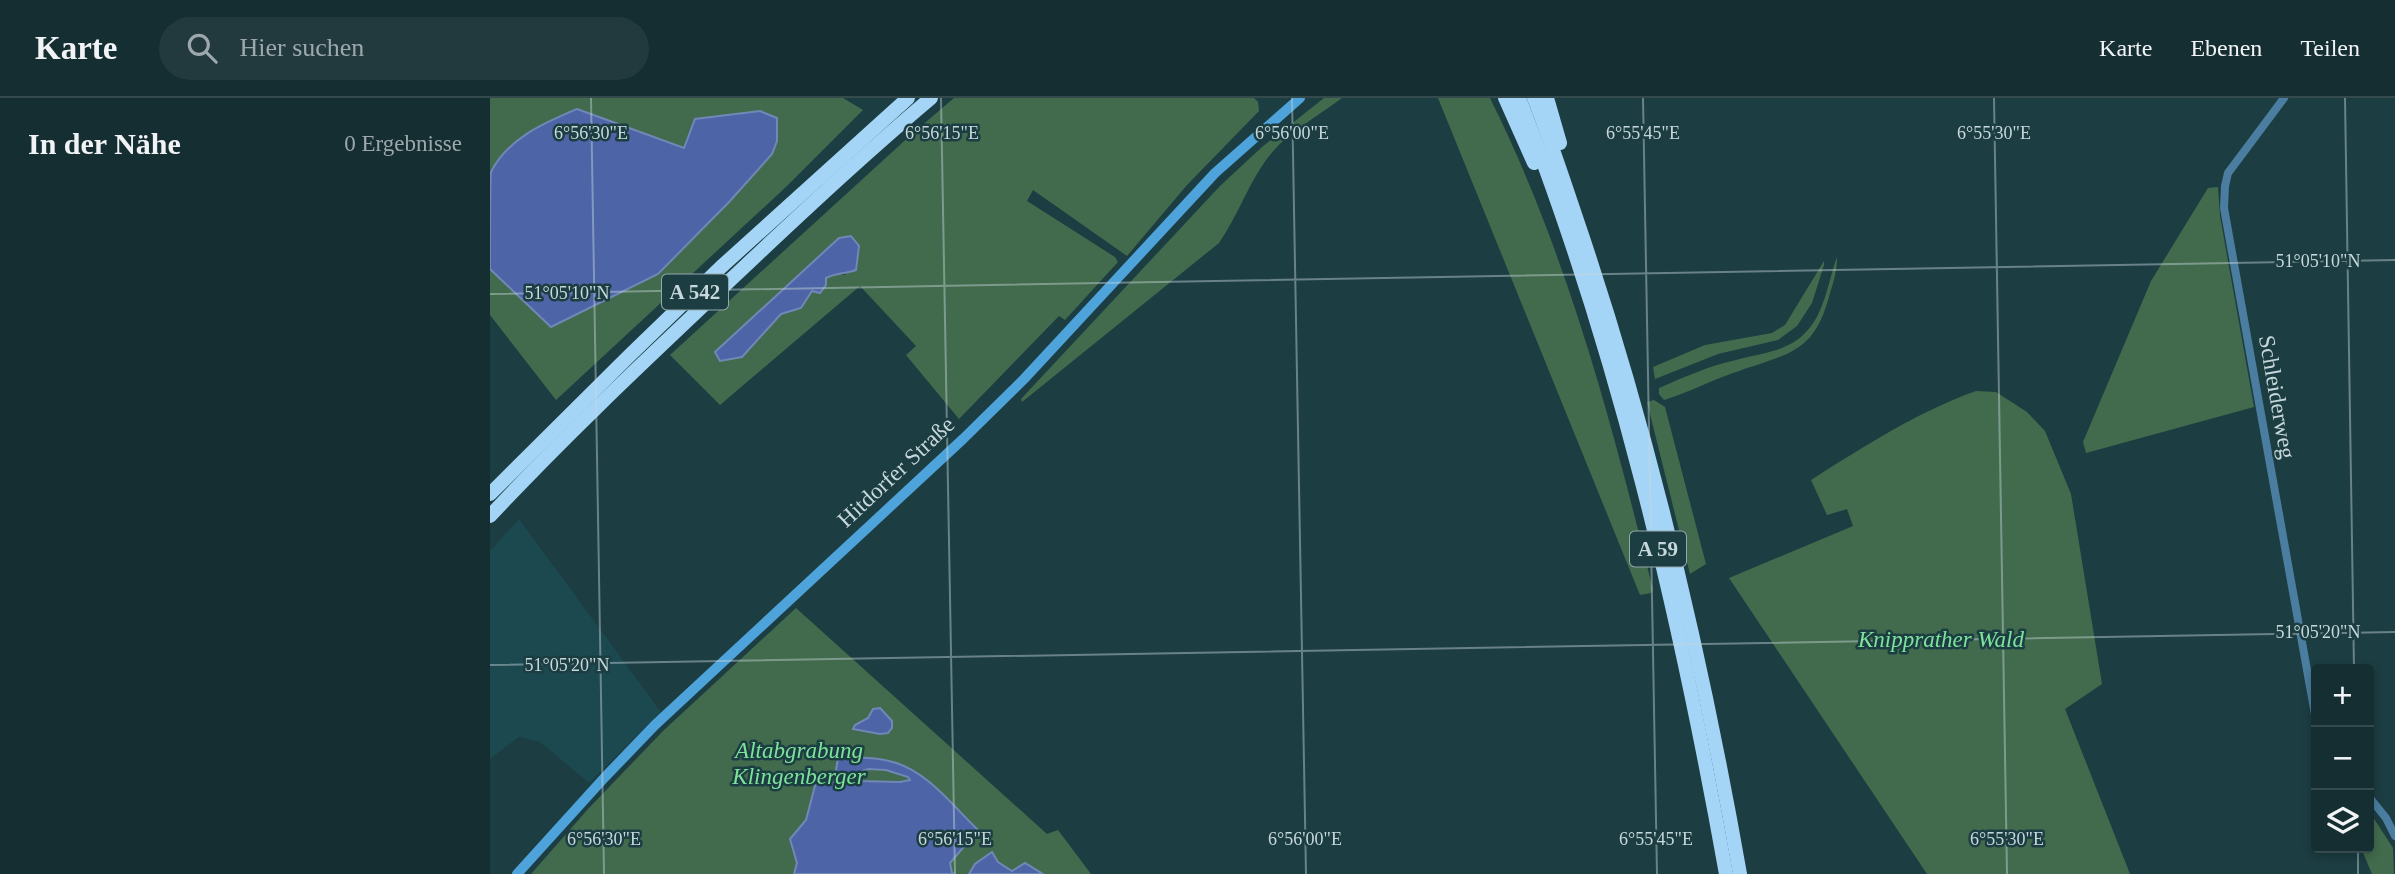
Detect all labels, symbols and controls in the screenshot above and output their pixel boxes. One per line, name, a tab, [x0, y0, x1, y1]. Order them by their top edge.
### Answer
search box	[159, 17, 649, 80]
icon: search	[183, 29, 221, 67]
text: Karte	[35, 30, 117, 66]
text: Hier suchen	[239, 33, 364, 62]
text: Karte	[2099, 35, 2152, 61]
text: Ebenen	[2190, 35, 2262, 61]
text: Teilen	[2300, 35, 2360, 61]
text: 6°56'30"E	[554, 123, 628, 143]
text: 6°56'15"E	[905, 123, 979, 143]
text: 6°56'00"E	[1255, 123, 1329, 143]
text: 6°55'45"E	[1606, 123, 1680, 143]
text: 6°55'30"E	[1957, 123, 2031, 143]
text: In der Nähe	[28, 127, 181, 160]
text: 0 Ergebnisse	[344, 131, 462, 156]
text: 51°05'10"N	[2276, 251, 2360, 271]
road number: A 542	[662, 274, 728, 310]
text: 51°05'10"N	[525, 283, 609, 303]
street label: Schleiderweg	[2254, 333, 2300, 461]
street label: Hitdorfer Straße	[833, 412, 959, 532]
road number: A 59	[1630, 532, 1686, 566]
text: 51°05'20"N	[2276, 622, 2360, 642]
park label: Knipprather Wald	[1857, 627, 2024, 652]
text: 51°05'20"N	[525, 655, 609, 675]
map controls	[2311, 664, 2374, 853]
button: +	[2311, 664, 2374, 727]
button: −	[2311, 727, 2374, 790]
park label: Altabgrabung Klingenberger	[731, 738, 867, 789]
button: layers	[2311, 790, 2374, 853]
text: 6°56'30"E	[567, 829, 641, 849]
text: 6°56'15"E	[918, 829, 992, 849]
text: 6°56'00"E	[1268, 829, 1342, 849]
text: 6°55'45"E	[1619, 829, 1693, 849]
text: 6°55'30"E	[1970, 829, 2044, 849]

